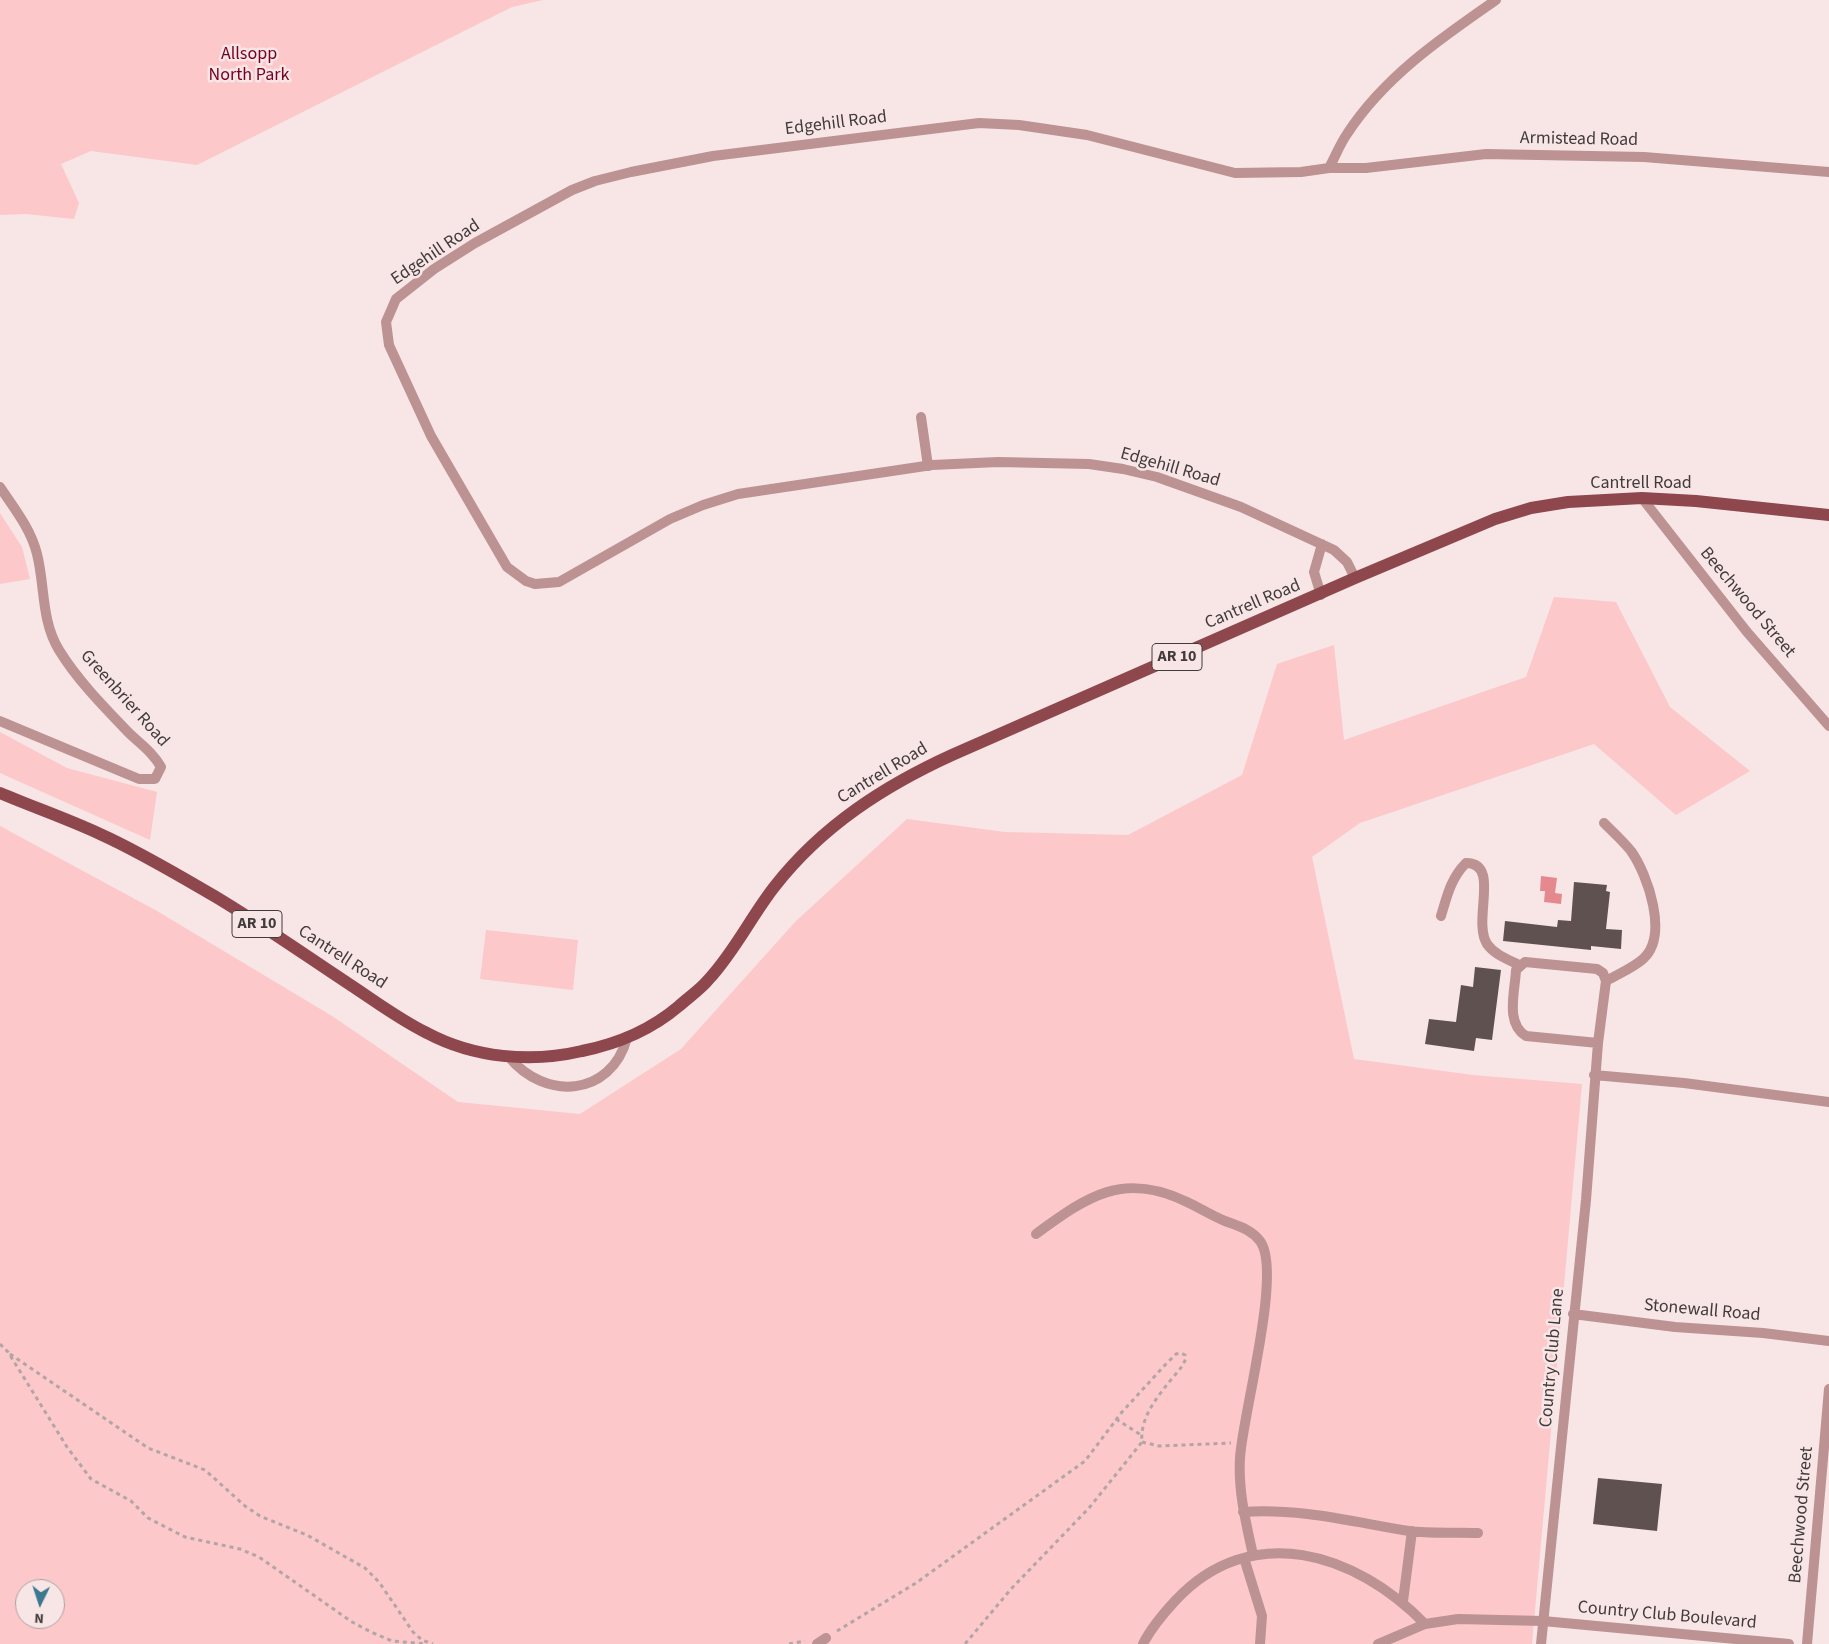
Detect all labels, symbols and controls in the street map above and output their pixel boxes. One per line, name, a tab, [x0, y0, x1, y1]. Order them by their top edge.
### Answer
park label: Allsopp North Park	[209, 44, 289, 86]
street label: Edgehill Road	[784, 107, 888, 141]
street label: Armistead Road	[1520, 128, 1638, 152]
street label: Edgehill Road	[387, 215, 485, 291]
street label: Edgehill Road	[1118, 443, 1222, 493]
street label: Cantrell Road	[1590, 473, 1692, 495]
street label: Beechwood Street	[1695, 543, 1799, 663]
street label: Cantrell Road	[1202, 575, 1304, 635]
road number: AR 10	[1152, 644, 1202, 670]
street label: Greenbrier Road	[75, 646, 173, 752]
street label: Cantrell Road	[834, 739, 932, 809]
road number: AR 10	[232, 911, 282, 938]
street label: Cantrell Road	[293, 921, 391, 995]
street label: Country Club Lane	[1536, 1288, 1570, 1428]
street label: Stonewall Road	[1643, 1295, 1761, 1327]
street label: Beechwood Street	[1785, 1446, 1819, 1584]
north arrow	[15, 1579, 65, 1629]
street label: Country Club Boulevard	[1577, 1597, 1757, 1635]
text: N	[34, 1608, 44, 1628]

